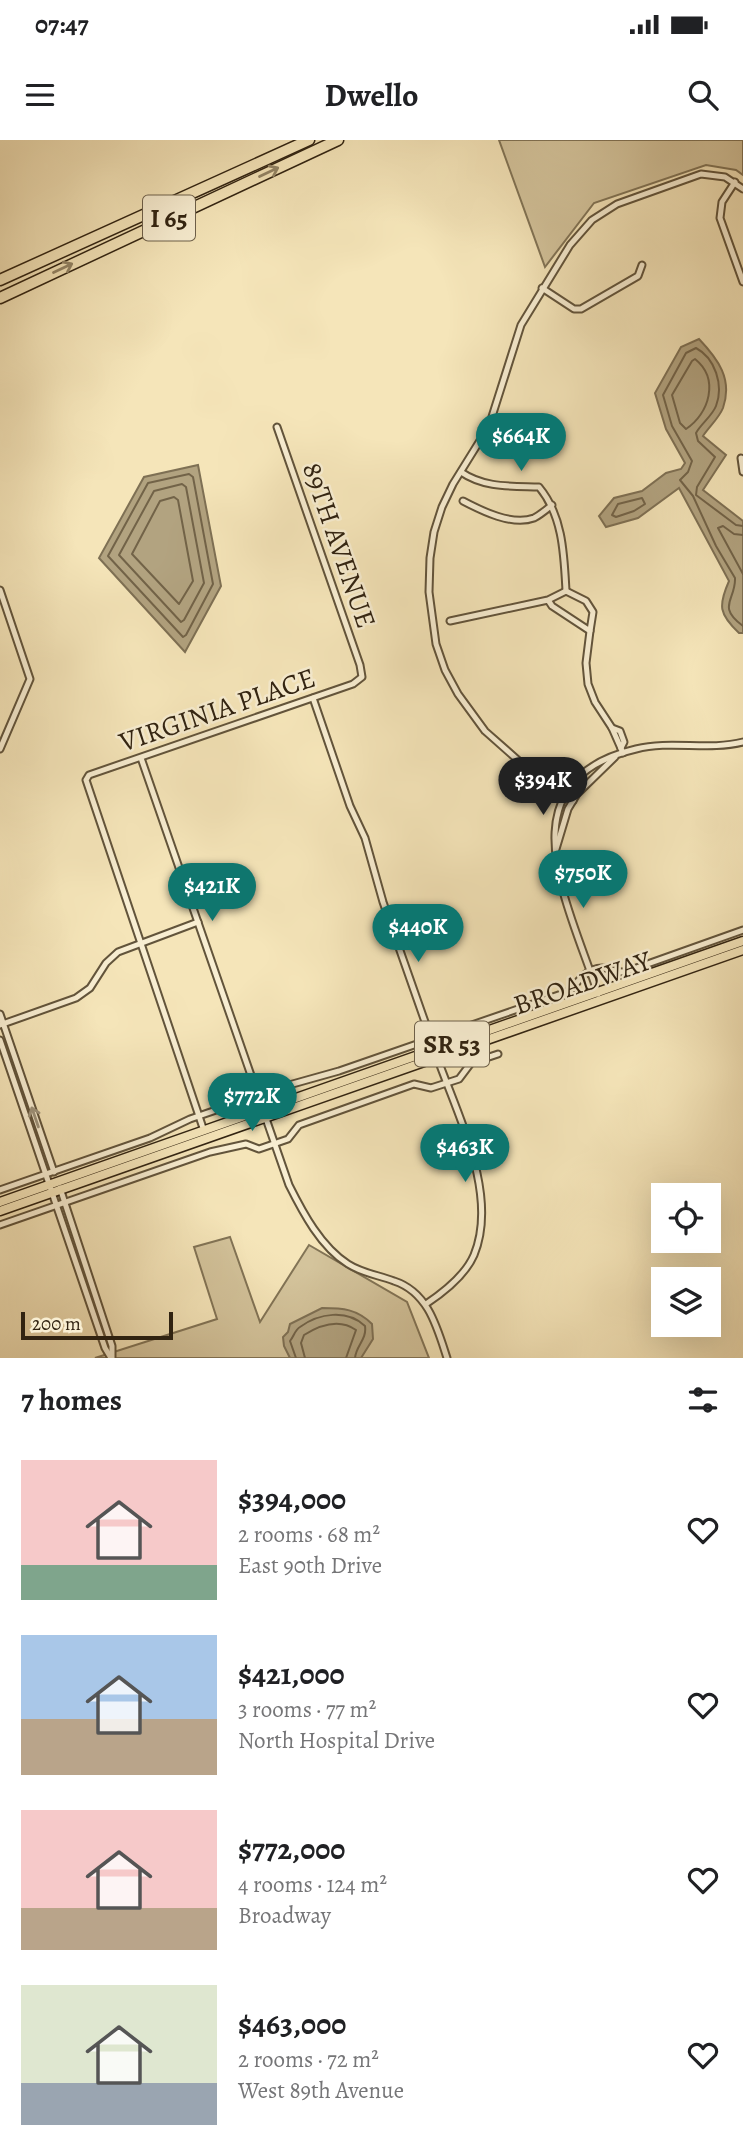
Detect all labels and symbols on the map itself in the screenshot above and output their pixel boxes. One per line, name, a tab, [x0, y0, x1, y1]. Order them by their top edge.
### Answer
one-way arrow	[258, 165, 279, 178]
road number: I 65	[143, 195, 195, 240]
one-way arrow	[52, 261, 73, 274]
pin: $664K	[472, 414, 570, 473]
street label: 89TH AVENUE	[293, 457, 385, 633]
street label: VIRGINIA PLACE	[113, 659, 320, 762]
pin: $394K	[494, 758, 592, 817]
pin: $750K	[534, 850, 632, 910]
pin: $421K	[163, 864, 261, 923]
pin: $440K	[369, 904, 467, 964]
street label: BROADWAY	[509, 941, 657, 1024]
road number: SR 53	[415, 1022, 489, 1066]
pin: $772K	[203, 1074, 301, 1133]
one-way arrow	[28, 1106, 40, 1128]
pin: $463K	[416, 1124, 514, 1184]
scale bar	[21, 1309, 173, 1341]

